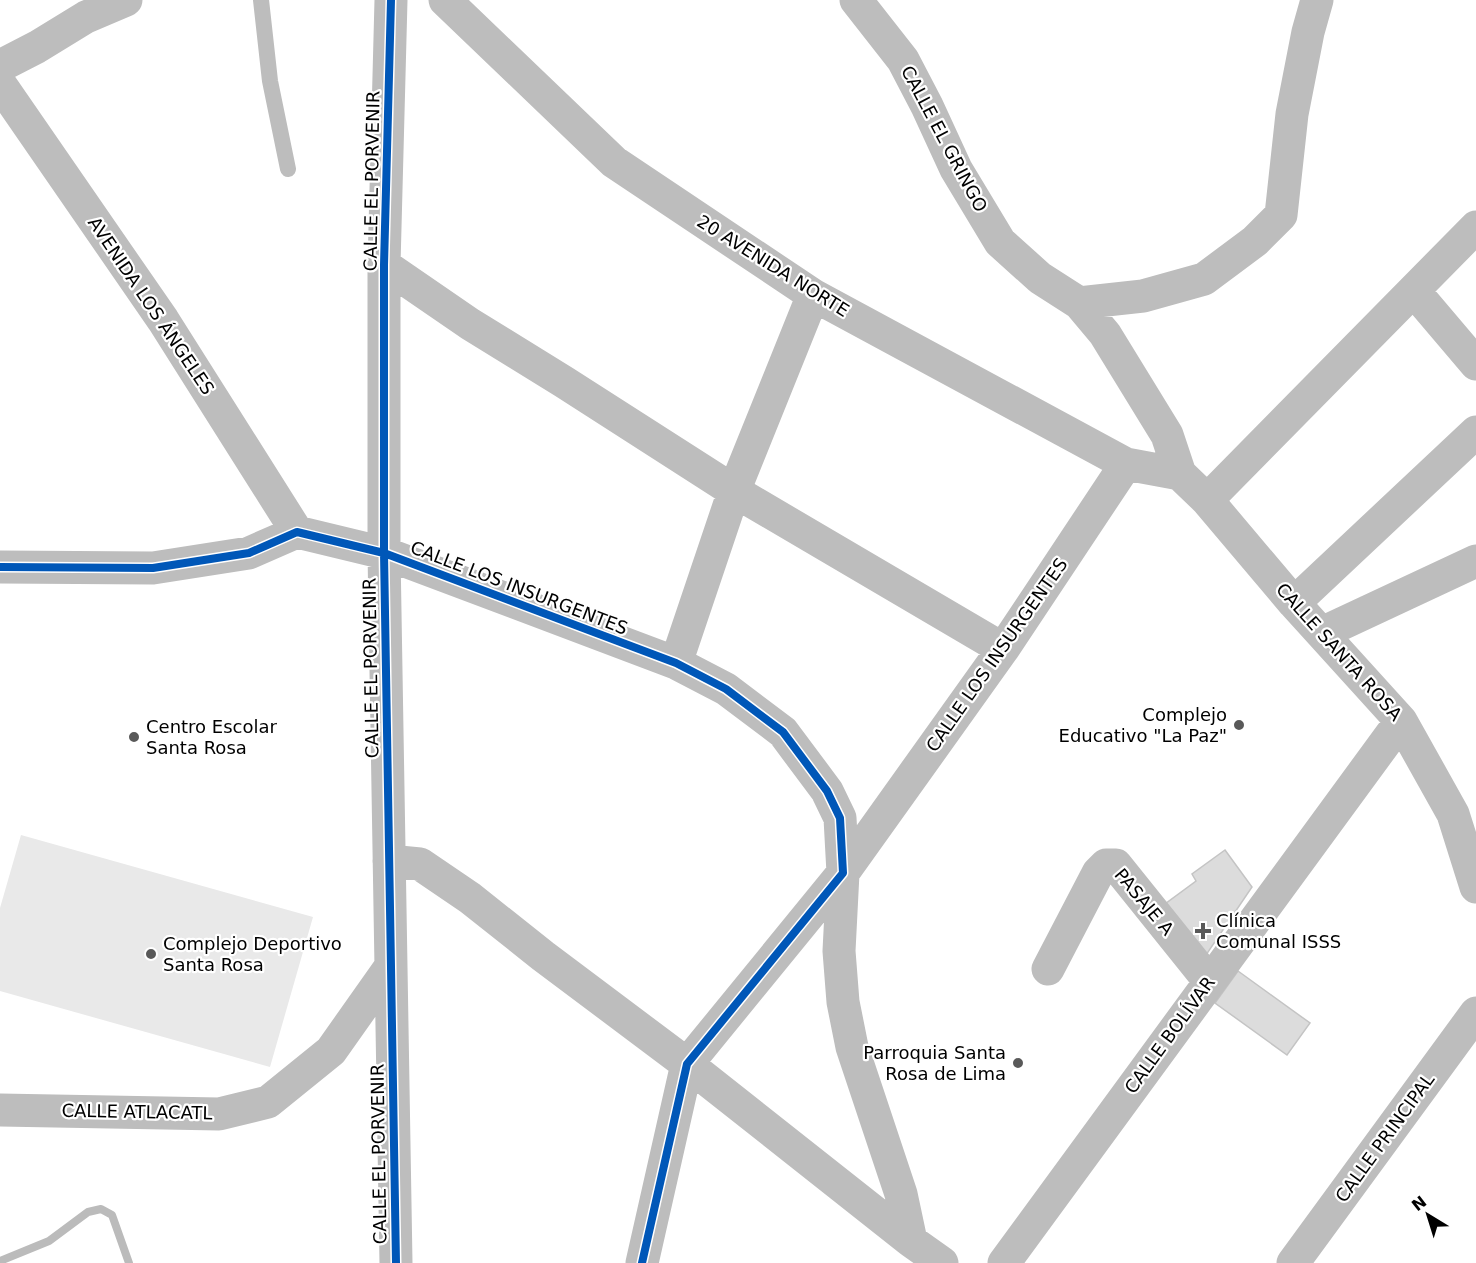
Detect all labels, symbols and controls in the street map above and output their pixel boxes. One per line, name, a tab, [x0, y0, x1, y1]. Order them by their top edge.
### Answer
street label: CALLE EL GRINGO	[897, 62, 992, 215]
street label: CALLE EL PORVENIR	[359, 90, 384, 271]
street label: 20 AVENIDA NORTE	[693, 210, 853, 321]
street label: AVENIDA LOS ÁNGELES	[84, 213, 219, 399]
street label: CALLE LOS INSURGENTES	[407, 536, 631, 639]
street label: CALLE LOS INSURGENTES	[922, 554, 1071, 755]
street label: CALLE EL PORVENIR	[358, 578, 383, 759]
street label: CALLE SANTA ROSA	[1272, 579, 1407, 725]
place label: Complejo Educativo "La Paz"	[1059, 704, 1227, 746]
place label: Centro Escolar Santa Rosa	[146, 716, 278, 758]
marker: Complejo Educativo "La Paz"	[1232, 718, 1246, 732]
marker: Centro Escolar Santa Rosa	[127, 730, 141, 744]
street label: PASAJE A	[1110, 864, 1179, 940]
place label: Clínica Comunal ISSS	[1216, 910, 1341, 952]
marker: Clínica Comunal ISSS	[1194, 922, 1212, 940]
place label: Complejo Deportivo Santa Rosa	[163, 933, 342, 975]
marker: Complejo Deportivo Santa Rosa	[144, 947, 158, 961]
street label: CALLE BOLÍVAR	[1120, 972, 1219, 1097]
place label: Parroquia Santa Rosa de Lima	[863, 1042, 1006, 1084]
marker: Parroquia Santa Rosa de Lima	[1011, 1056, 1025, 1070]
street label: CALLE EL PORVENIR	[366, 1064, 391, 1245]
street label: CALLE PRINCIPAL	[1331, 1069, 1439, 1207]
street label: CALLE ATLACATL	[61, 1100, 213, 1123]
north arrow	[1398, 1185, 1458, 1245]

